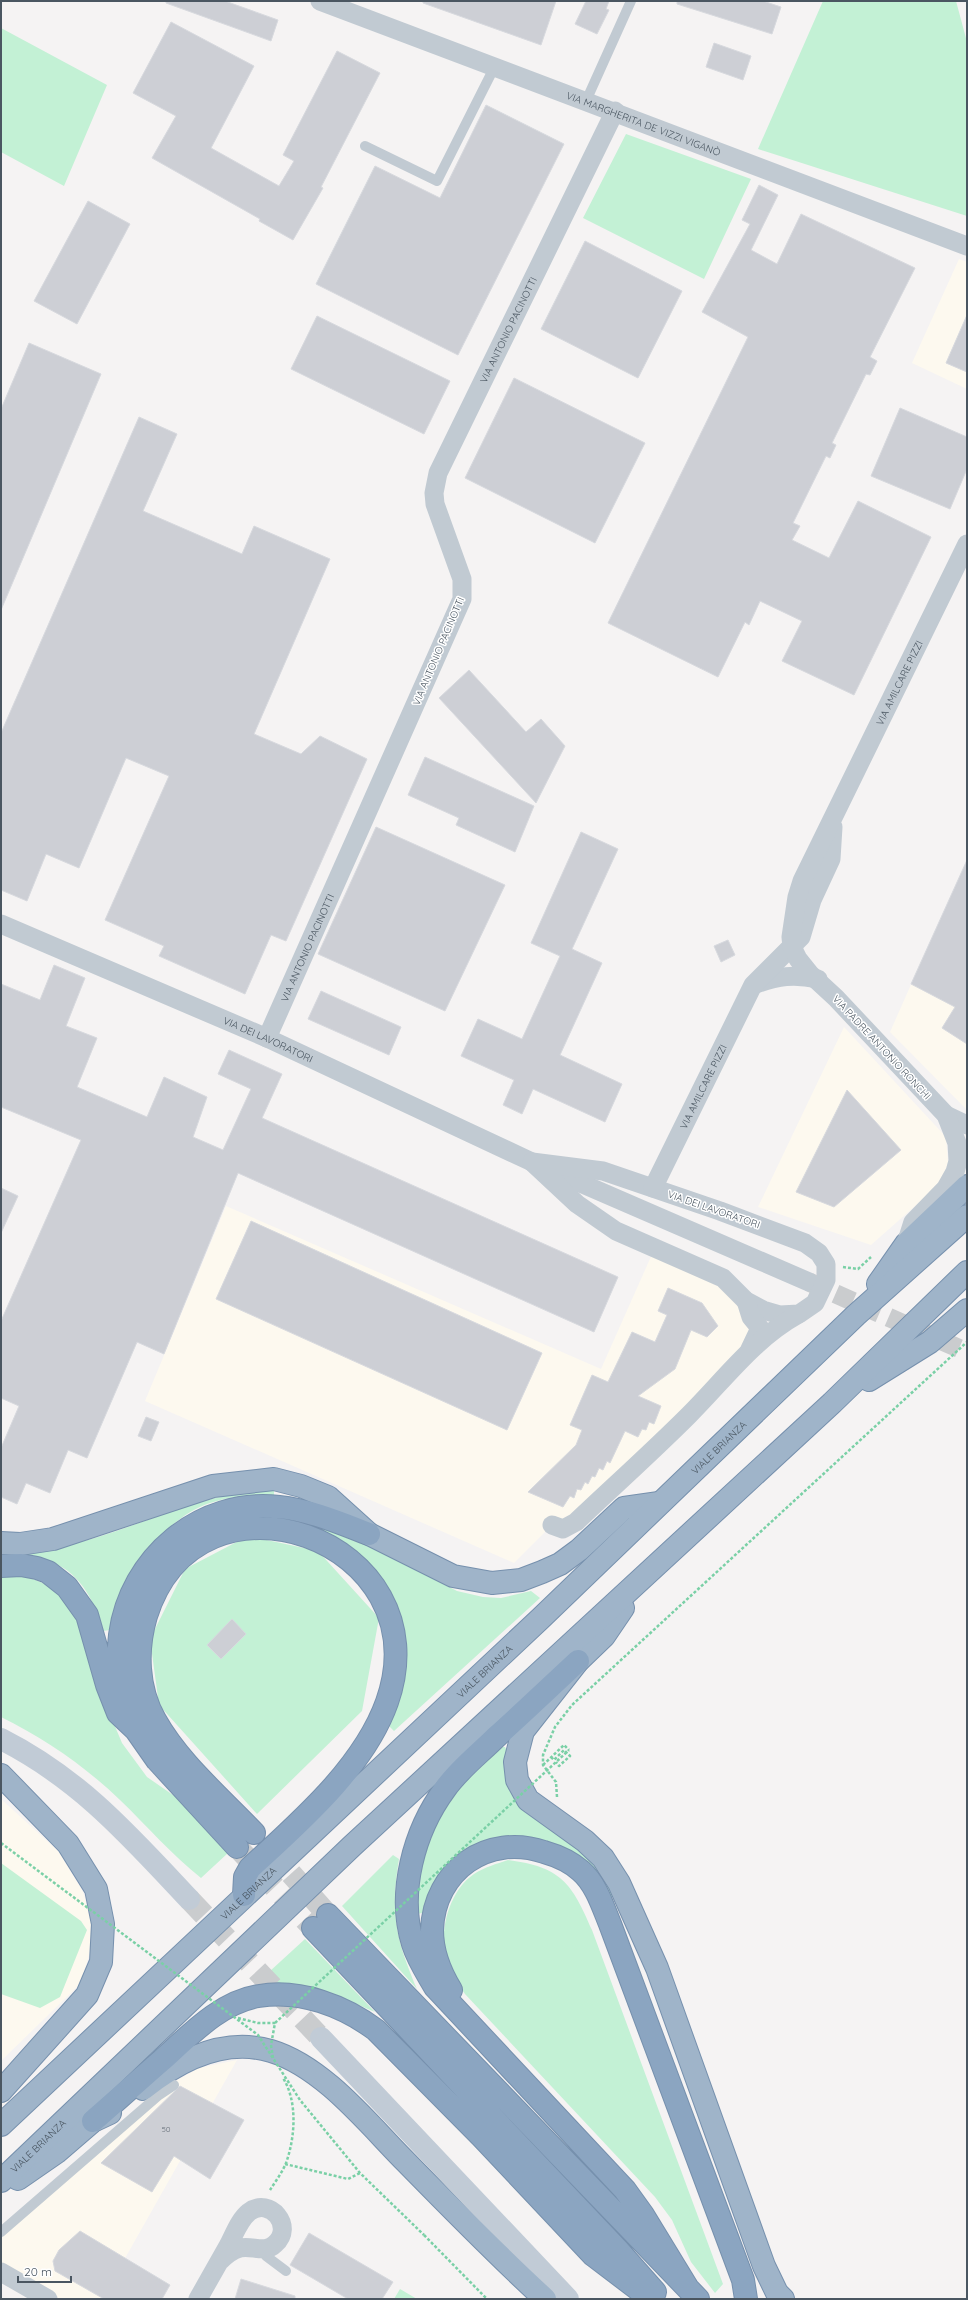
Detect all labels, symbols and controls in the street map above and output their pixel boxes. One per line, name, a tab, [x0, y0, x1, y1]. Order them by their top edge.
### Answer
street label: VIA MARGHERITA DE VIZZI VIGANÒ	[564, 89, 723, 159]
street label: VIA ANTONIO PACINOTTI	[477, 275, 540, 385]
street label: VIA ANTONIO PACINOTTI	[410, 595, 467, 707]
street label: VIA AMILCARE PIZZI	[873, 638, 926, 727]
street label: VIA ANTONIO PACINOTTI	[278, 892, 337, 1004]
street label: VIA PADRE ANTONIO RONCHI	[830, 992, 933, 1102]
street label: VIA DEI LAVORATORI	[221, 1014, 315, 1066]
street label: VIA AMILCARE PIZZI	[677, 1042, 730, 1131]
street label: VIA DEI LAVORATORI	[666, 1188, 762, 1231]
street label: VIALE BRIANZA	[688, 1418, 750, 1477]
street label: VIALE BRIANZA	[454, 1642, 516, 1701]
street label: VIALE BRIANZA	[218, 1864, 280, 1923]
street label: VIALE BRIANZA	[8, 2116, 69, 2176]
house number: 50	[161, 2124, 171, 2134]
scale bar	[18, 2258, 71, 2284]
text: 20 m	[24, 2264, 52, 2279]

